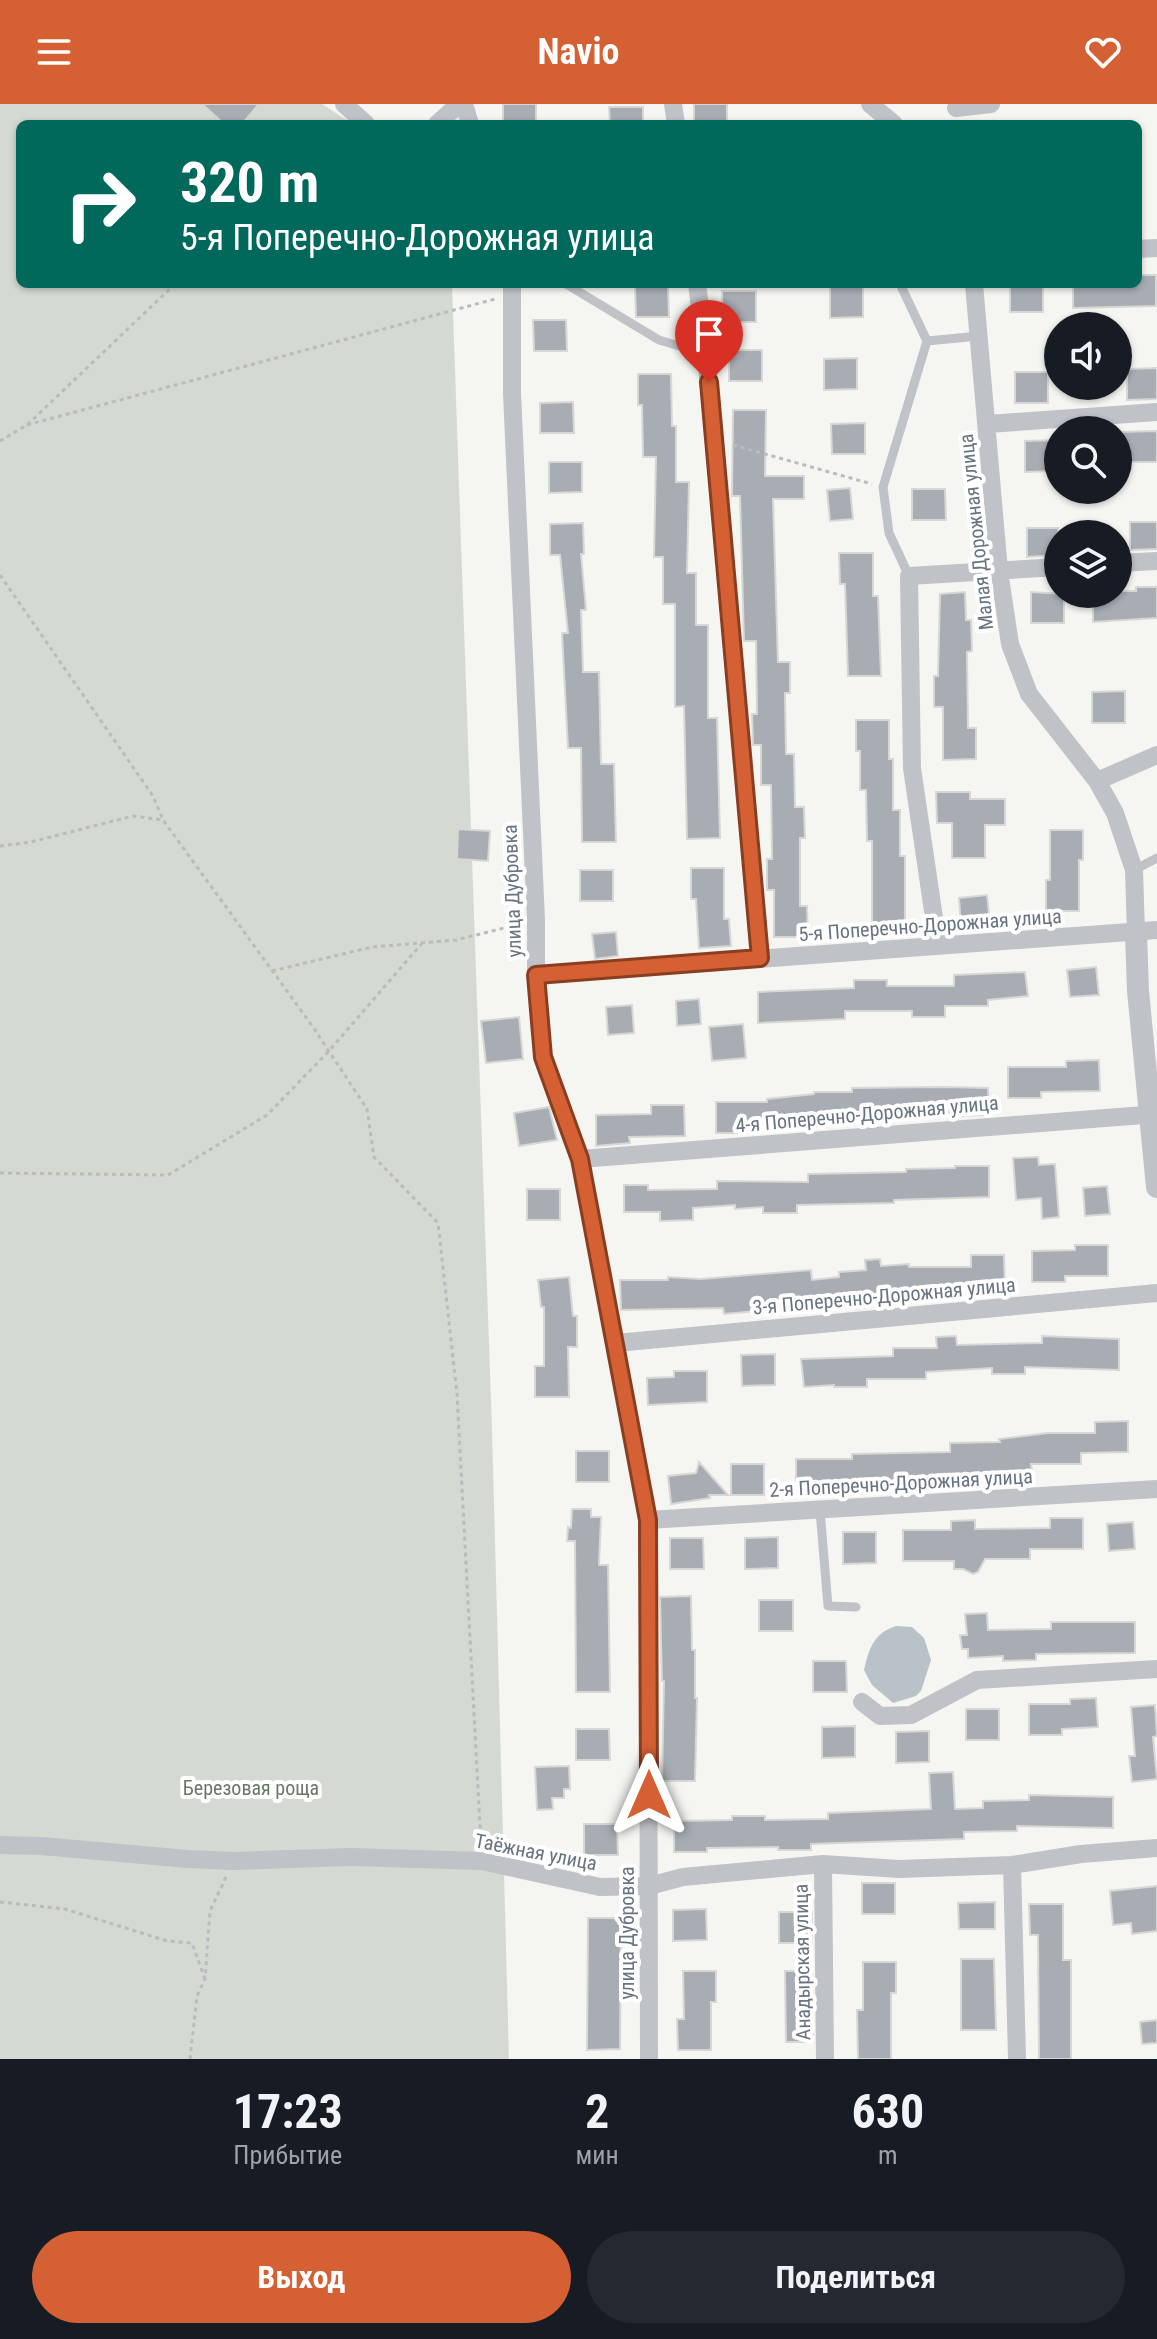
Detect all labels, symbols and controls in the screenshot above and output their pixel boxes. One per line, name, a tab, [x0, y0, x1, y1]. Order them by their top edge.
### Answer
icon: menu	[32, 30, 76, 74]
icon: heart	[1081, 30, 1125, 74]
text: Navio	[538, 31, 619, 73]
text: 320 m	[180, 150, 319, 216]
icon: right	[48, 152, 152, 256]
text: 5-я Поперечно-Дорожная улица	[180, 217, 655, 259]
pin	[675, 300, 743, 382]
icon: arrive	[687, 312, 731, 356]
map controls	[1044, 312, 1132, 608]
button: sound	[1044, 312, 1132, 400]
button: search	[1044, 416, 1132, 504]
street label: Малая Дорожная улица	[954, 433, 998, 631]
button: layers	[1044, 520, 1132, 608]
street label: улица Дубровка	[498, 824, 526, 958]
street label: 5-я Поперечно-Дорожная улица	[798, 904, 1062, 946]
street label: 4-я Поперечно-Дорожная улица	[735, 1091, 999, 1137]
street label: 3-я Поперечно-Дорожная улица	[752, 1273, 1016, 1319]
street label: 2-я Поперечно-Дорожная улица	[769, 1464, 1033, 1502]
position arrow	[607, 1753, 691, 1837]
park label: Березовая роща	[183, 1776, 319, 1800]
street label: Таёжная улица	[473, 1828, 599, 1876]
street label: улица Дубровка	[615, 1866, 639, 2000]
street label: Анадырская улица	[789, 1884, 815, 2040]
text: 17:23	[233, 2083, 343, 2140]
text: 2	[585, 2083, 609, 2140]
text: 630	[851, 2083, 924, 2140]
text: Прибытие	[233, 2140, 342, 2170]
text: мин	[576, 2140, 619, 2170]
text: m	[878, 2140, 898, 2170]
button: Выход	[32, 2231, 571, 2323]
button: Поделиться	[587, 2231, 1125, 2323]

